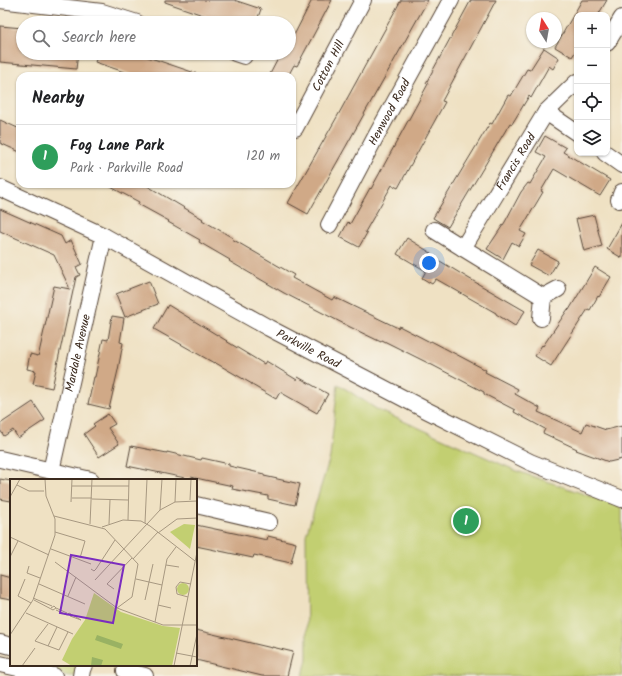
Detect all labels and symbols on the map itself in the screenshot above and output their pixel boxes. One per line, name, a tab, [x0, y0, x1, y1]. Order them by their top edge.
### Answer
north arrow	[526, 12, 562, 48]
street label: Cotton Hill	[307, 37, 349, 95]
street label: Henwood Road	[363, 74, 416, 149]
street label: Francis Road	[491, 128, 541, 194]
your location	[419, 253, 439, 273]
street label: Mardale Avenue	[60, 312, 96, 394]
street label: Parkville Road	[273, 324, 345, 374]
inset map	[10, 479, 197, 666]
pin: 1	[453, 506, 479, 536]

